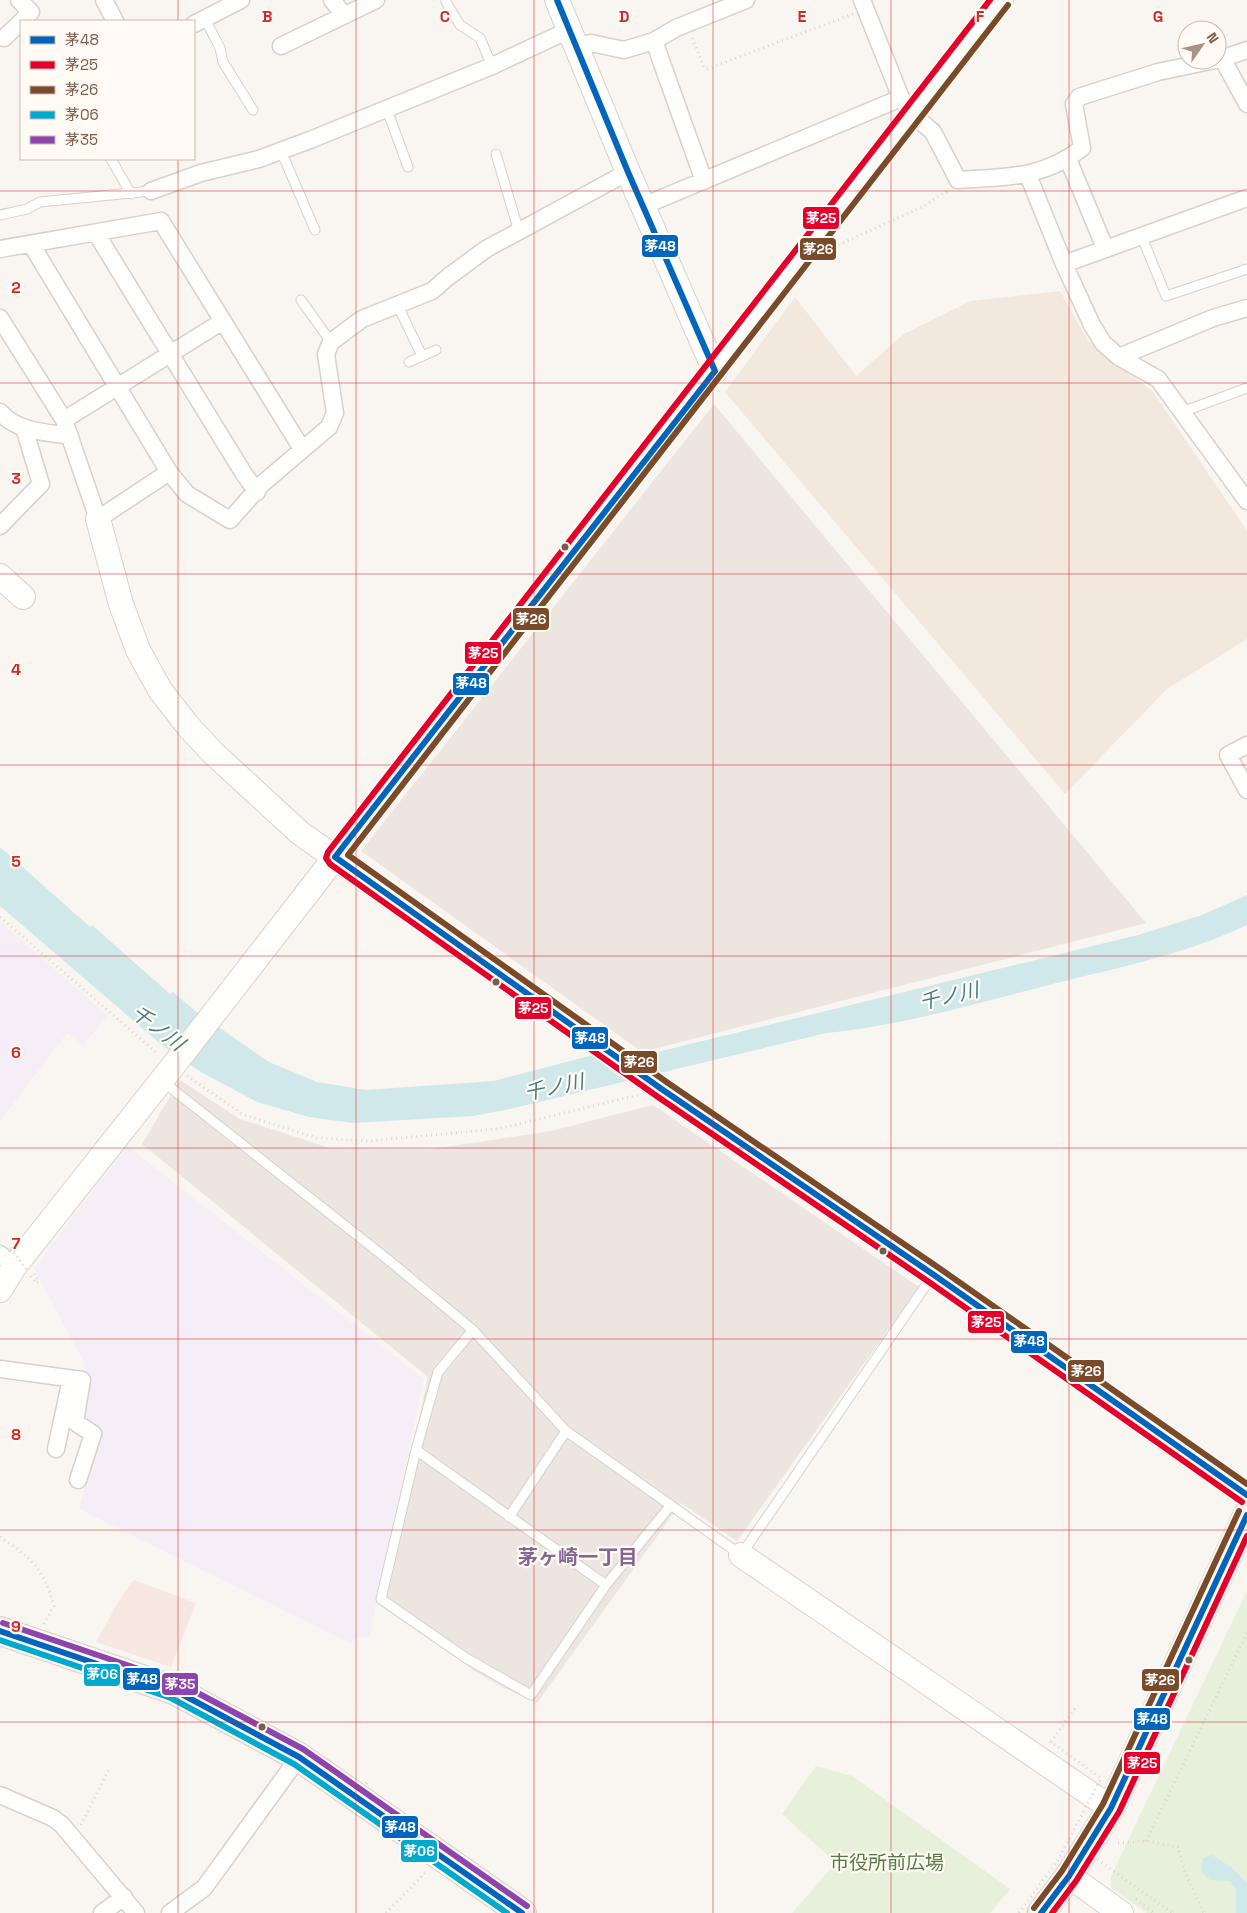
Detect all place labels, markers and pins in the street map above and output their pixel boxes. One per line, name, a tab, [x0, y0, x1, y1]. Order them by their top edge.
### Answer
unlabelled marker	[560, 542, 570, 552]
unlabelled marker	[491, 977, 501, 987]
unlabelled marker	[878, 1246, 888, 1256]
unlabelled marker	[1184, 1655, 1194, 1665]
unlabelled marker	[257, 1722, 267, 1732]

